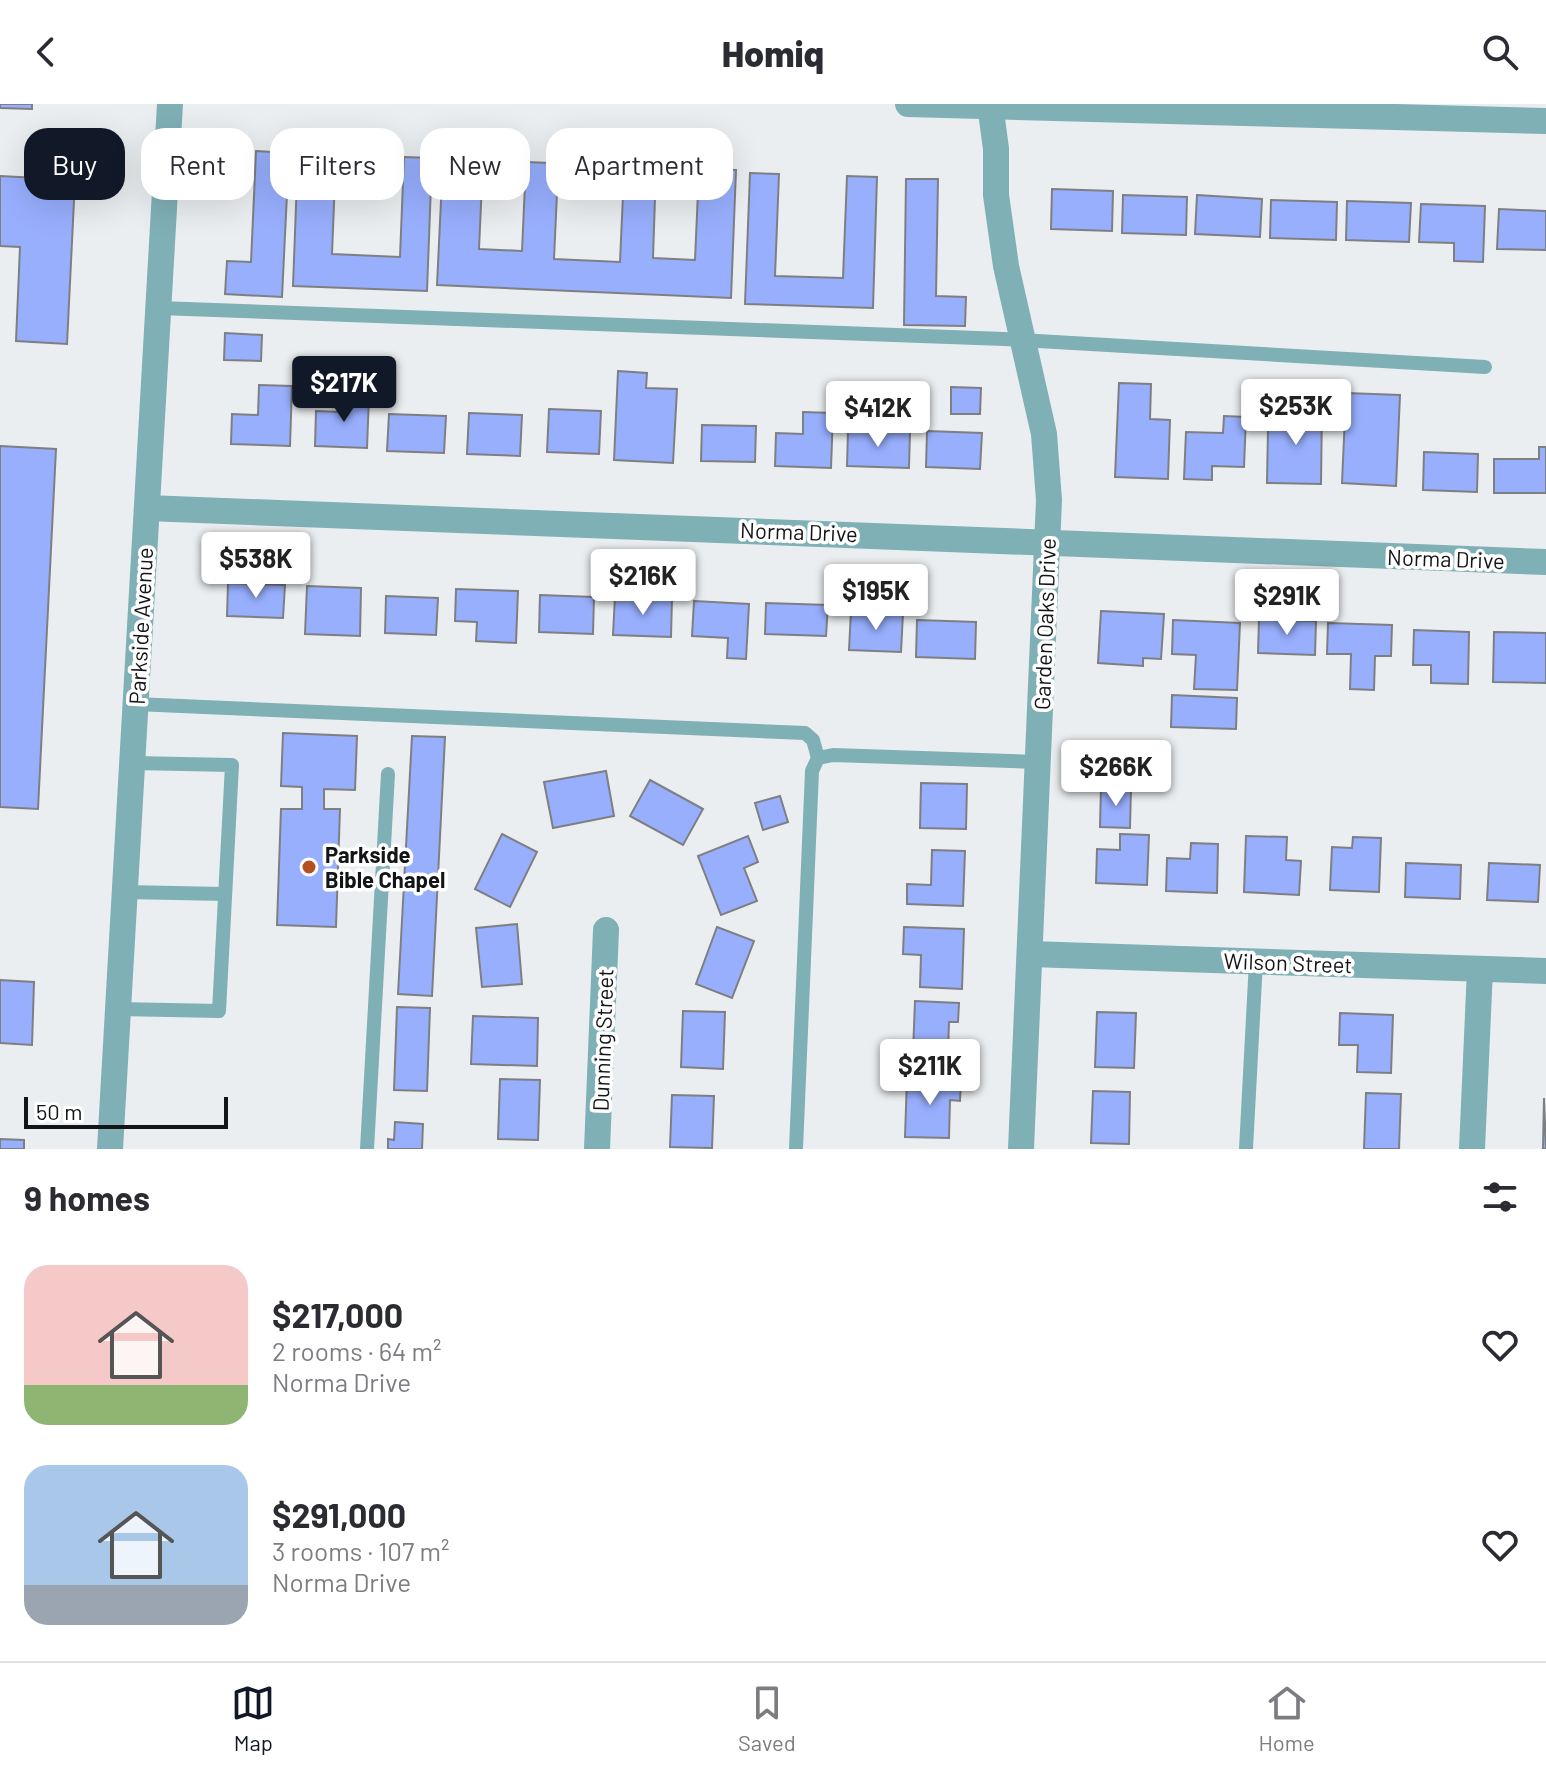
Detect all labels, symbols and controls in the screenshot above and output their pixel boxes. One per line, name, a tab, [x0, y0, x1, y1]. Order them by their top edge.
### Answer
icon: back	[24, 30, 68, 74]
icon: search	[1478, 30, 1522, 74]
text: Homiq	[722, 31, 824, 74]
chip: Buy	[24, 128, 125, 200]
chip: Rent	[141, 128, 254, 200]
chip: Filters	[270, 128, 404, 200]
chip: New	[420, 128, 530, 200]
chip: Apartment	[546, 128, 733, 200]
pin: $217K	[288, 356, 400, 424]
text: $217K	[310, 366, 378, 397]
pin: $253K	[1240, 379, 1352, 447]
pin: $412K	[822, 381, 934, 449]
text: $253K	[1259, 389, 1333, 420]
text: $412K	[844, 391, 912, 422]
street label: Norma Drive	[740, 516, 858, 546]
pin: $538K	[200, 532, 312, 600]
street label: Garden Oaks Drive	[1028, 538, 1060, 710]
text: $538K	[219, 542, 293, 573]
street label: Norma Drive	[1387, 543, 1505, 573]
street label: Parkside Avenue	[123, 547, 157, 705]
pin: $216K	[587, 549, 699, 617]
text: $216K	[609, 559, 677, 590]
pin: $195K	[820, 564, 932, 632]
pin: $291K	[1231, 569, 1343, 637]
text: $195K	[842, 574, 910, 605]
text: $291K	[1253, 579, 1321, 610]
pin: $266K	[1060, 740, 1172, 808]
text: $266K	[1079, 750, 1153, 781]
place label: Parkside Bible Chapel	[325, 841, 445, 892]
marker: Parkside Bible Chapel	[300, 858, 318, 876]
street label: Wilson Street	[1223, 947, 1353, 977]
street label: Dunning Street	[587, 968, 617, 1112]
pin: $211K	[874, 1039, 986, 1107]
text: $211K	[898, 1049, 962, 1080]
scale bar	[24, 1093, 228, 1129]
text: 50 m	[36, 1098, 82, 1124]
icon: filters	[1478, 1175, 1522, 1219]
text: 9 homes	[24, 1177, 150, 1218]
text: $217,000	[272, 1294, 403, 1335]
icon: home	[88, 1297, 184, 1393]
icon: heart	[1478, 1323, 1522, 1367]
text: 2 rooms · 64 m²	[272, 1335, 442, 1366]
text: Norma Drive	[272, 1366, 411, 1397]
text: $291,000	[272, 1494, 406, 1535]
icon: home	[88, 1497, 184, 1593]
icon: heart	[1478, 1523, 1522, 1567]
text: 3 rooms · 107 m²	[272, 1535, 449, 1566]
text: Norma Drive	[272, 1566, 411, 1597]
tab: Map	[231, 1681, 275, 1755]
tab: Saved	[738, 1681, 796, 1755]
tab: Home	[1258, 1681, 1315, 1755]

